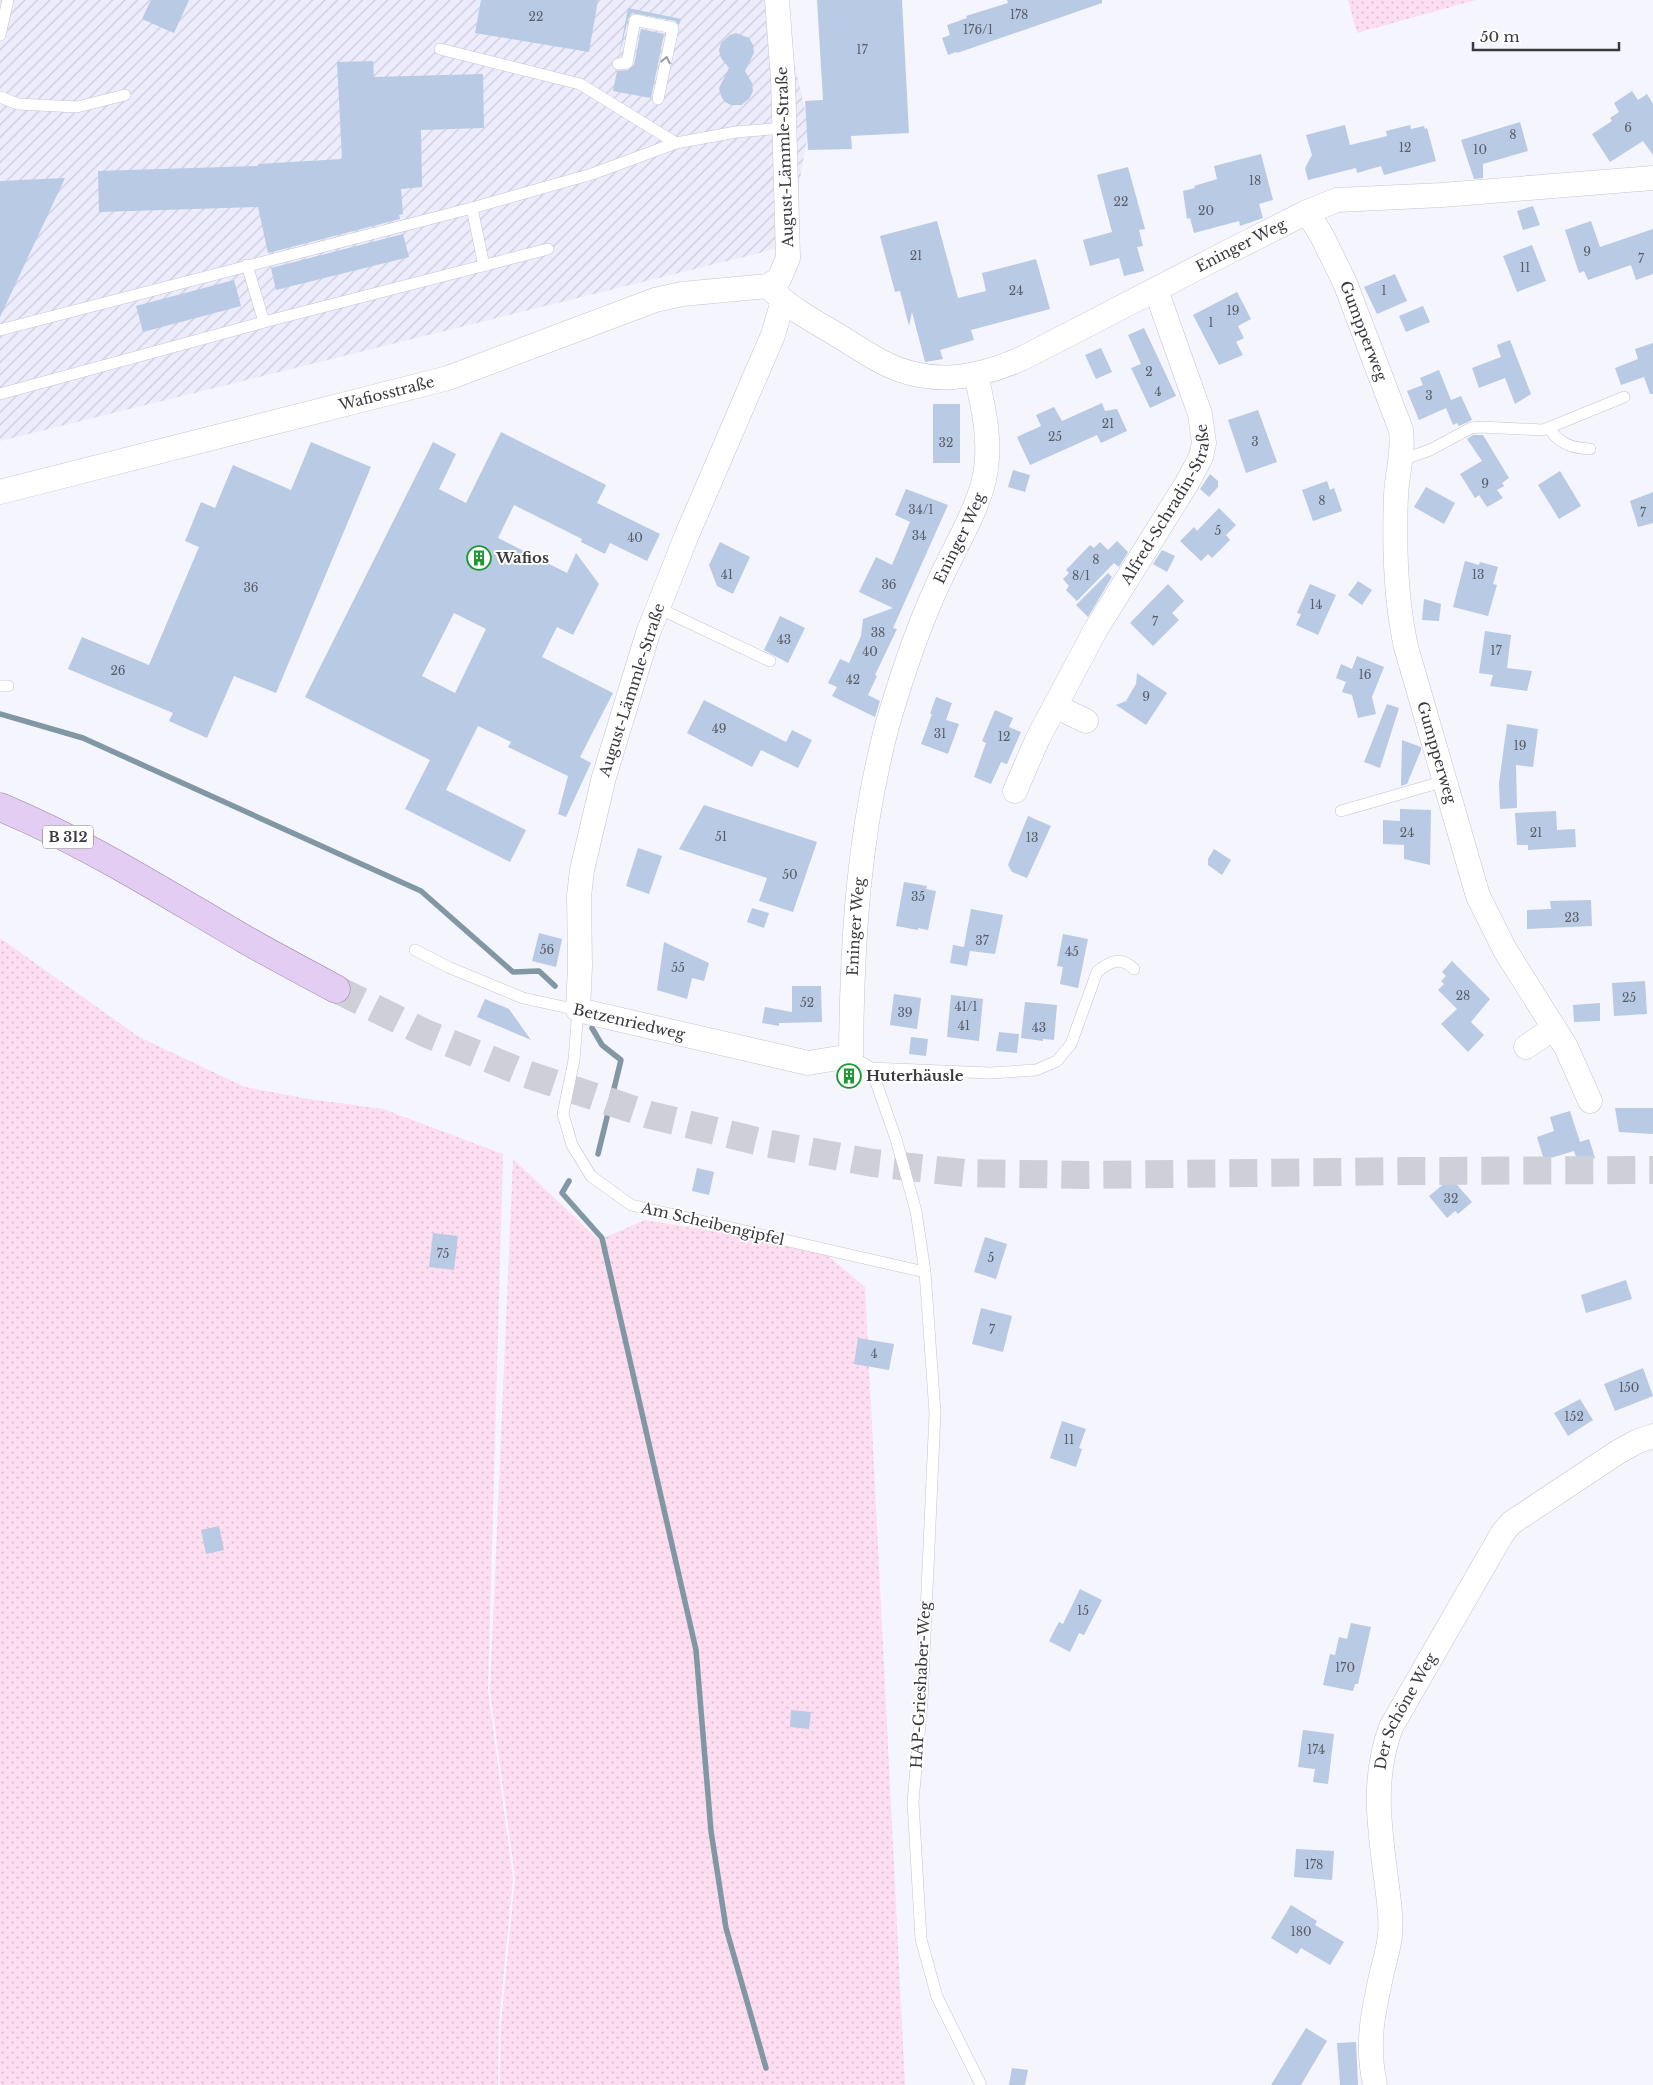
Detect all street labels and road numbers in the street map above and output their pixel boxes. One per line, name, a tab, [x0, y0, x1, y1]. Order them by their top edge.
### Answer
street label: August-Lämmle-Straße	[772, 66, 797, 249]
street label: Eninger Weg	[1192, 214, 1290, 276]
street label: Gumpperweg	[1336, 278, 1392, 384]
street label: Wafiosstraße	[336, 372, 436, 415]
street label: Alfred-Schradin-Straße	[1116, 423, 1213, 589]
street label: Eninger Weg	[929, 489, 989, 587]
street label: August-Lämmle-Straße	[594, 601, 669, 780]
street label: Gumpperweg	[1413, 699, 1461, 807]
road number: B 312	[43, 826, 93, 849]
street label: Eninger Weg	[843, 875, 869, 976]
street label: Betzenriedweg	[571, 999, 688, 1044]
street label: Am Scheibengipfel	[639, 1198, 787, 1249]
street label: HAP-Grieshaber-Weg	[907, 1600, 934, 1769]
street label: Der Schöne Weg	[1371, 1649, 1441, 1771]

